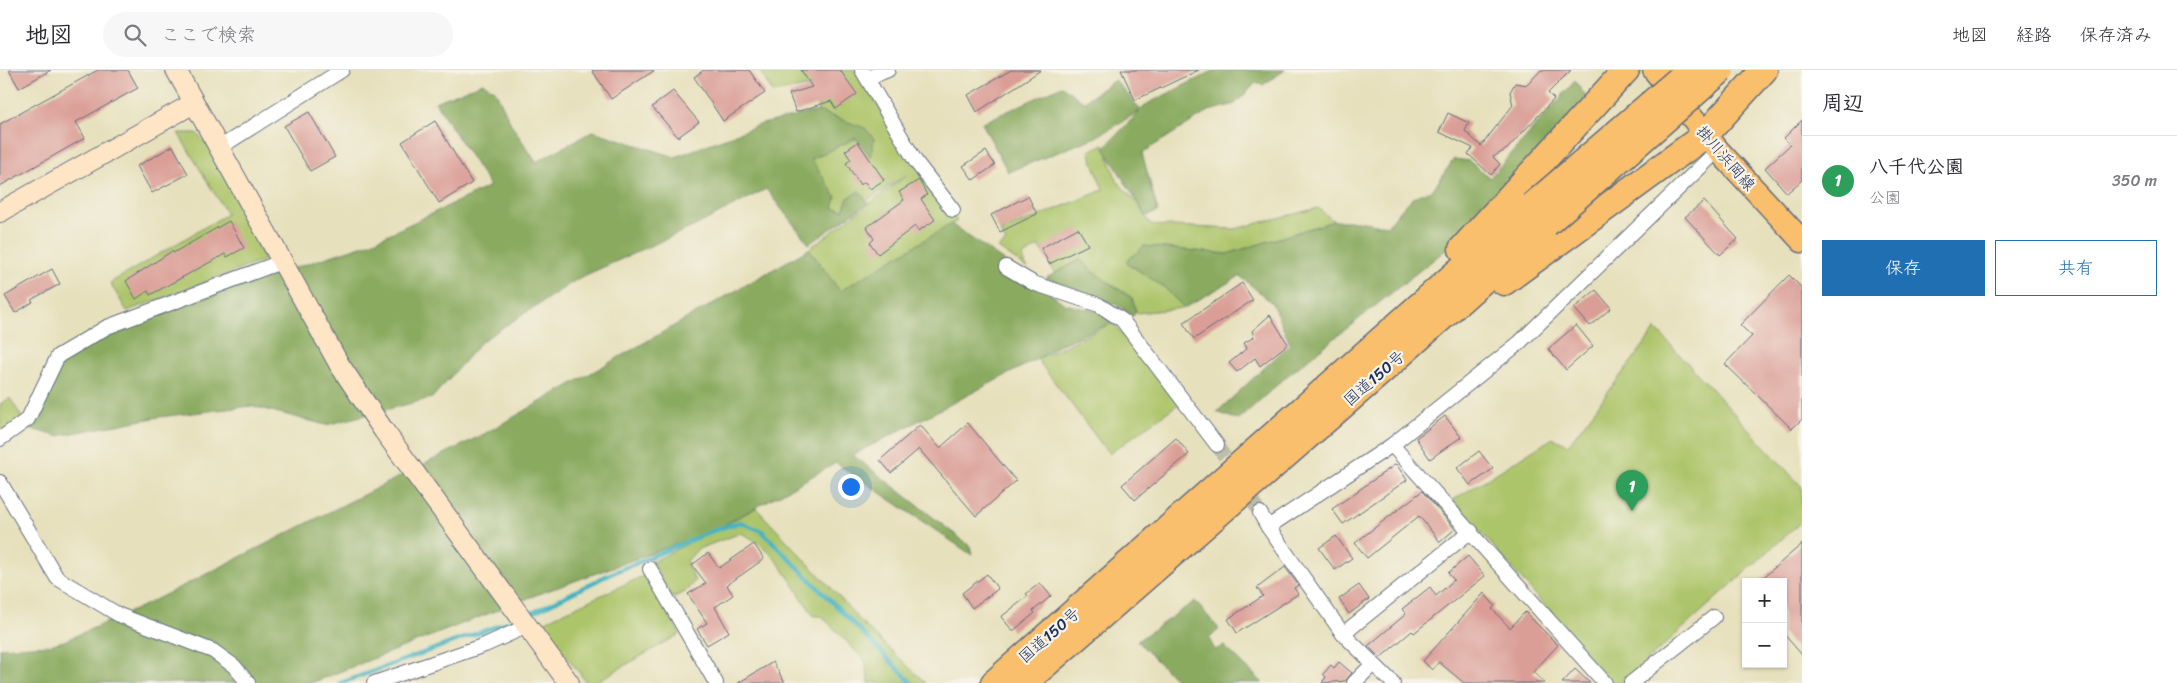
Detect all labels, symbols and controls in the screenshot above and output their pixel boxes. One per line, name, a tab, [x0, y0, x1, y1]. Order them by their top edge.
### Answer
search box	[103, 12, 453, 57]
text: 地図	[25, 14, 73, 56]
text: ここで検索	[161, 18, 256, 51]
text: 地図	[1952, 19, 1988, 51]
text: 経路	[2016, 19, 2052, 51]
text: 保存済み	[2080, 19, 2152, 51]
icon: search	[121, 21, 149, 49]
text: 周辺	[1822, 84, 1864, 122]
street label: 掛川浜岡線	[1689, 118, 1763, 198]
text: 八千代公園	[1869, 150, 1964, 183]
text: 1	[1835, 166, 1841, 195]
text: 350 m	[2112, 166, 2157, 195]
text: 公園	[1869, 183, 1901, 212]
button: 保存	[1822, 240, 1985, 296]
button: 共有	[1995, 240, 2157, 296]
street label: 国道150号	[1336, 343, 1412, 413]
pin: 1	[1616, 470, 1648, 511]
your location	[838, 474, 864, 500]
map controls	[1742, 578, 1787, 668]
button: +	[1742, 578, 1787, 623]
street label: 国道150号	[1011, 600, 1087, 670]
button: −	[1742, 623, 1787, 668]

